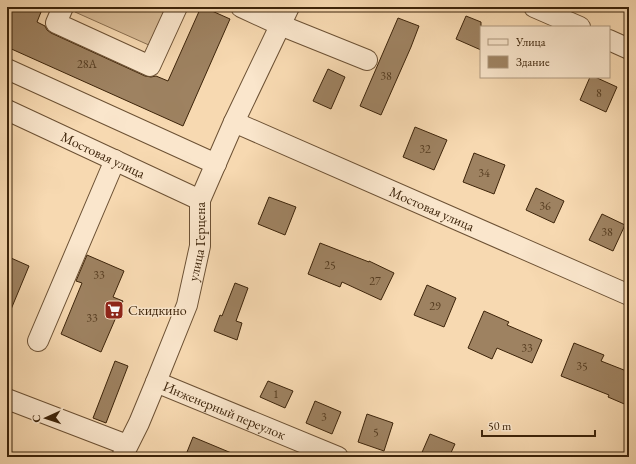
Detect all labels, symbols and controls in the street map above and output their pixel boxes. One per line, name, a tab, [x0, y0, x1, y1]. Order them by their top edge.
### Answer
legend	[480, 26, 610, 78]
text: Улица	[515, 34, 546, 50]
text: Здание	[516, 54, 550, 70]
house number: 28А	[77, 56, 98, 72]
house number: 38	[380, 68, 392, 84]
house number: 8	[596, 85, 602, 101]
street label: Мостовая улица	[58, 127, 148, 182]
house number: 32	[419, 141, 431, 157]
house number: 34	[478, 165, 490, 181]
street label: Мостовая улица	[387, 182, 478, 235]
house number: 36	[539, 198, 551, 214]
street label: улица Герцена	[184, 201, 209, 283]
house number: 38	[601, 224, 613, 240]
house number: 25	[324, 257, 336, 273]
house number: 33	[93, 267, 105, 283]
house number: 27	[369, 273, 381, 289]
house number: 29	[429, 298, 441, 314]
supermarket icon: Скидкино	[103, 299, 125, 321]
place label: Скидкино	[128, 301, 187, 319]
house number: 33	[86, 310, 98, 326]
house number: 33	[521, 340, 533, 356]
house number: 35	[576, 358, 588, 374]
street label: Инженерный переулок	[160, 377, 289, 444]
house number: 1	[273, 386, 279, 402]
north arrow	[26, 398, 66, 438]
house number: 3	[321, 409, 327, 425]
scale bar	[482, 412, 595, 438]
text: С	[29, 414, 43, 423]
text: 50 m	[488, 418, 512, 434]
house number: 5	[373, 424, 379, 440]

